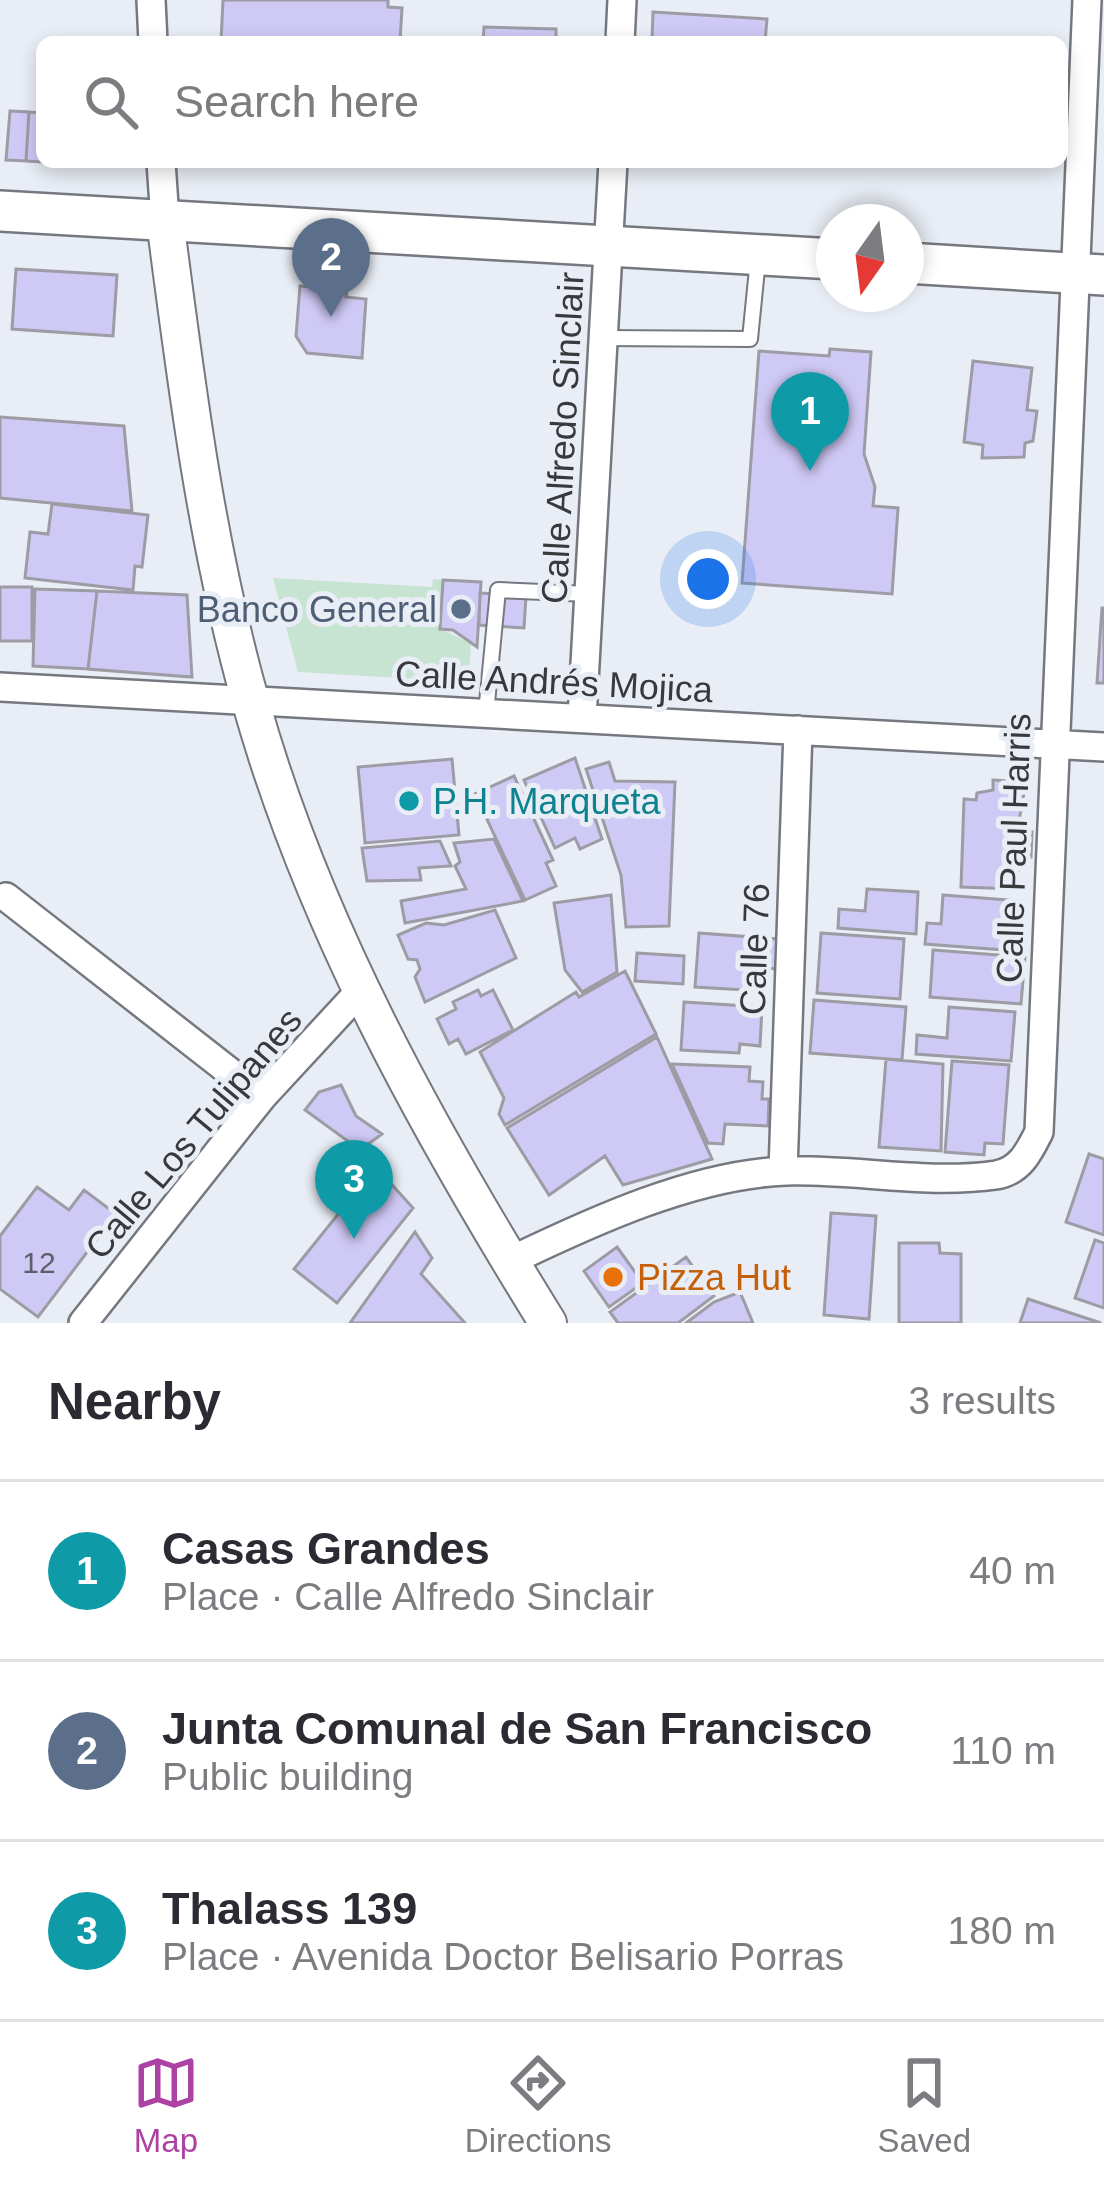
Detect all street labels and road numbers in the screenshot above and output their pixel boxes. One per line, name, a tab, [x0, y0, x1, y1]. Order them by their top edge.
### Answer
street label: Calle Alfredo Sinclair	[533, 271, 592, 605]
street label: Calle Andrés Mojica	[394, 653, 715, 710]
street label: Calle Paul Harris	[988, 712, 1039, 984]
street label: Calle 76	[732, 882, 777, 1016]
street label: Calle Los Tulipanes	[77, 1000, 310, 1267]

